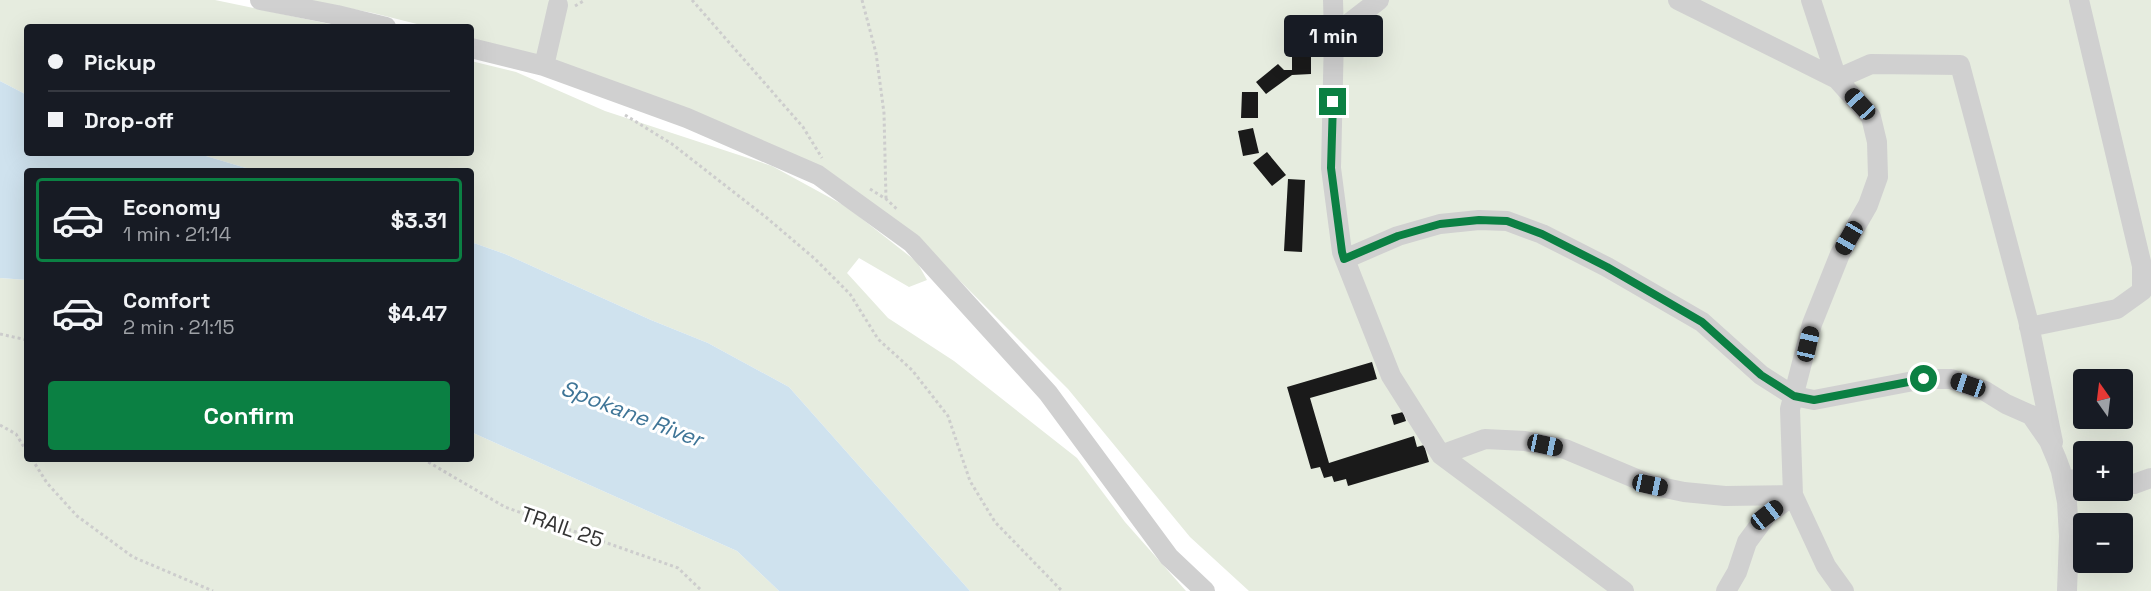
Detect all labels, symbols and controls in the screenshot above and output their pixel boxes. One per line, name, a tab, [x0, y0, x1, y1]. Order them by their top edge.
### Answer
callout: 1 min	[1284, 15, 1382, 57]
text: 1 min	[1309, 23, 1358, 49]
text: Pickup	[84, 48, 156, 76]
car	[1841, 85, 1879, 123]
route end	[1319, 88, 1346, 115]
text: Drop-off	[84, 106, 174, 134]
icon: car	[51, 193, 105, 247]
text: Economy	[123, 193, 221, 221]
text: $3.31	[391, 206, 447, 234]
car	[1832, 218, 1866, 258]
text: 1 min · 21:14	[123, 221, 231, 247]
icon: car	[51, 286, 105, 340]
text: Comfort	[123, 286, 211, 314]
text: $4.47	[388, 299, 447, 327]
text: 2 min · 21:15	[123, 314, 234, 340]
car	[1795, 324, 1821, 364]
route start	[1910, 365, 1937, 392]
north arrow	[2073, 369, 2133, 429]
map controls	[2073, 369, 2133, 573]
car	[1948, 371, 1988, 399]
water label: Spokane River	[557, 373, 709, 454]
button: Confirm	[48, 381, 450, 450]
car	[1526, 432, 1564, 458]
button: +	[2073, 441, 2133, 501]
car	[1631, 472, 1669, 498]
car	[1747, 497, 1787, 533]
street label: TRAIL 25	[517, 500, 607, 553]
button: −	[2073, 513, 2133, 573]

